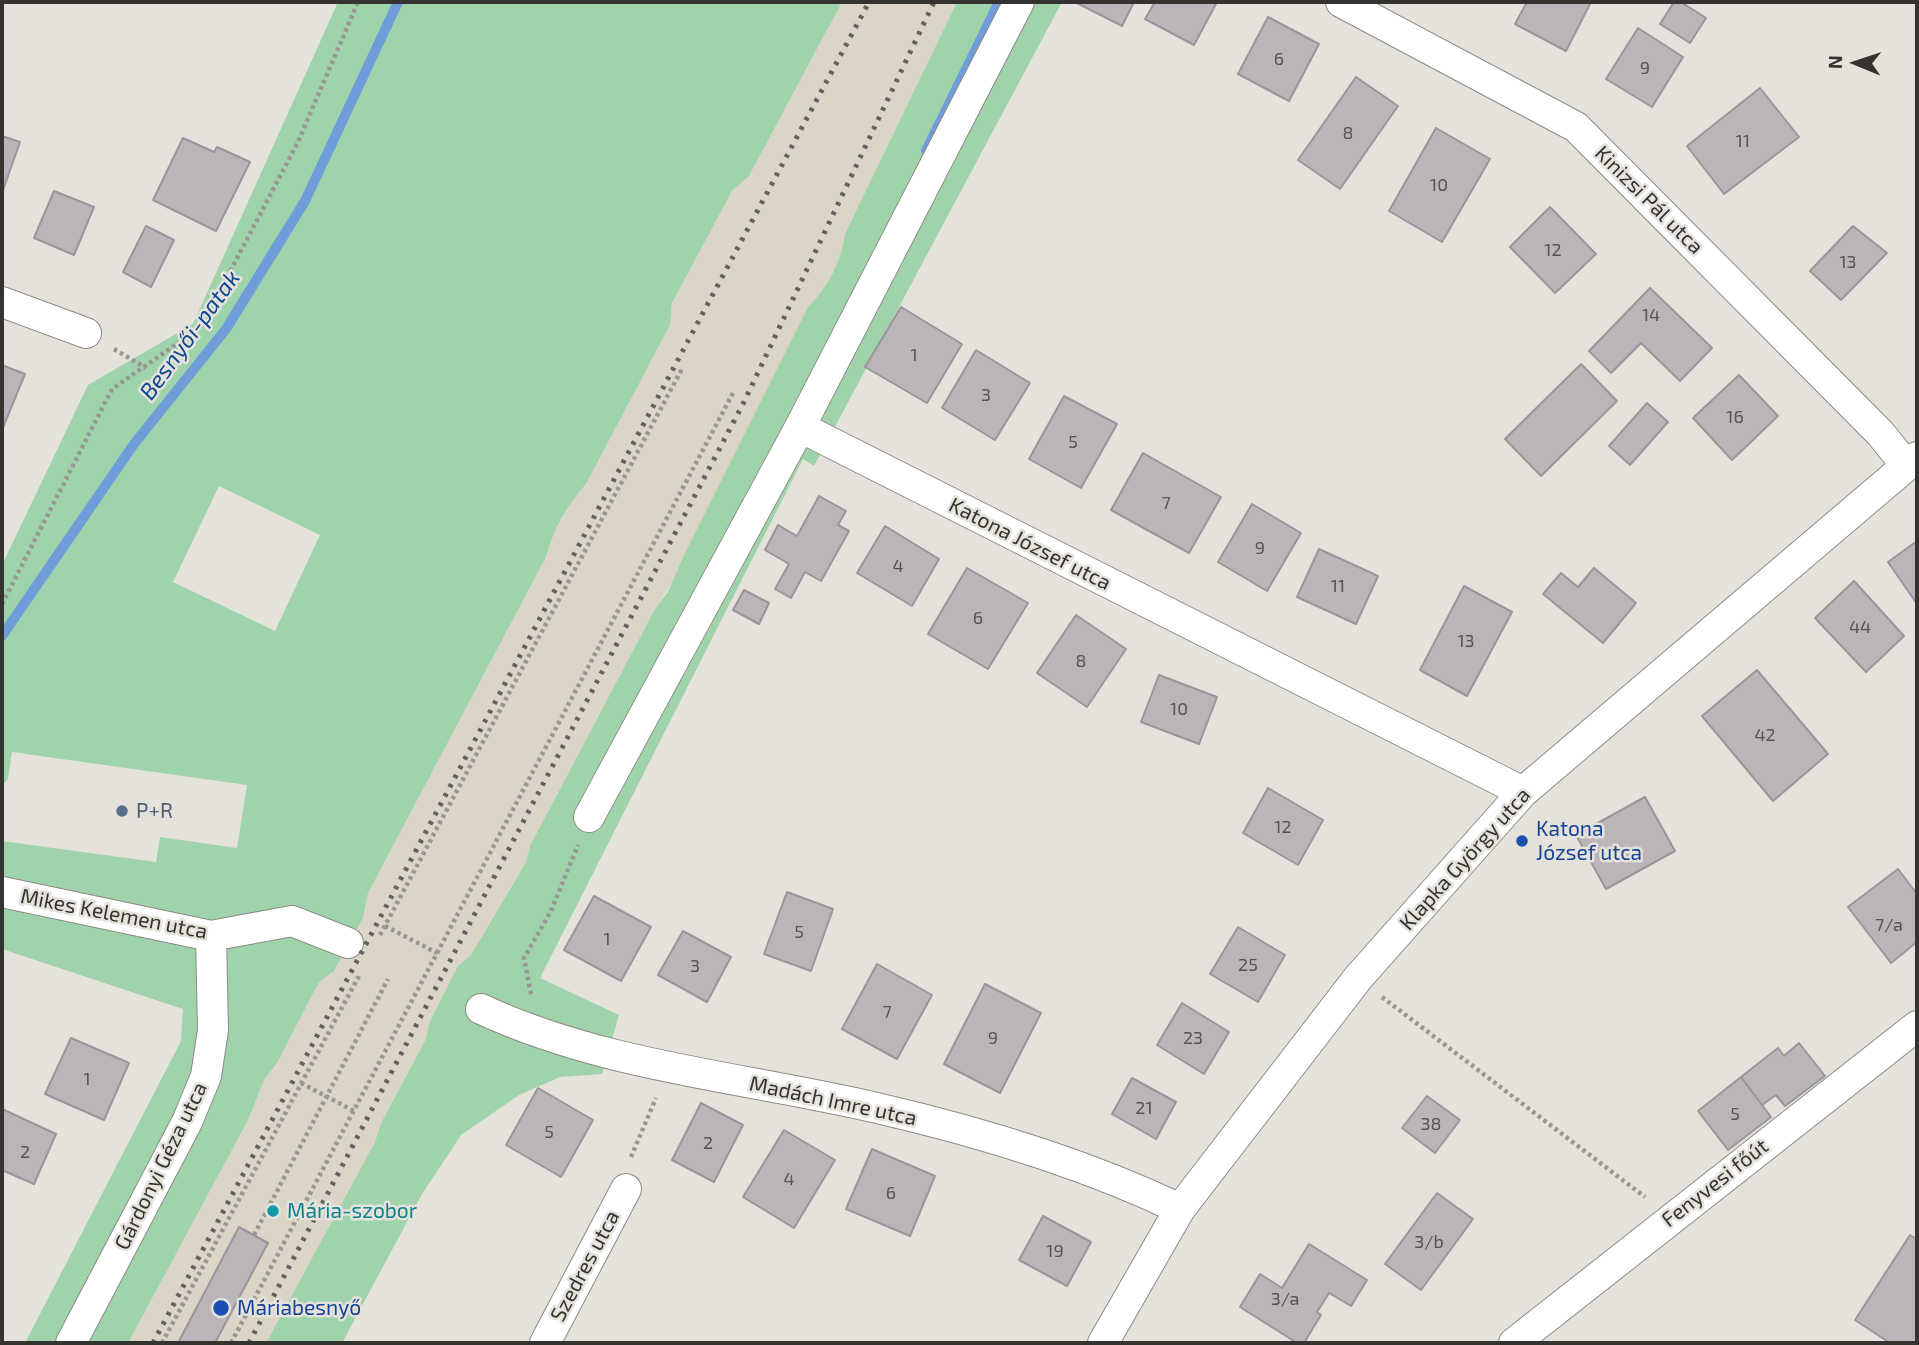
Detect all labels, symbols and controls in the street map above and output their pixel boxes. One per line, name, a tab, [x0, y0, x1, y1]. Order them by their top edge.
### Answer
north arrow	[1821, 28, 1891, 98]
house number: 6	[1274, 48, 1284, 70]
text: N	[1823, 55, 1846, 70]
house number: 9	[1640, 57, 1650, 79]
house number: 8	[1343, 122, 1353, 144]
house number: 11	[1736, 130, 1750, 152]
street label: Kinizsi Pál utca	[1590, 141, 1708, 259]
house number: 10	[1430, 174, 1448, 196]
house number: 12	[1544, 239, 1562, 261]
house number: 13	[1839, 251, 1857, 273]
water label: Besnyői-patak	[134, 265, 246, 405]
house number: 14	[1642, 304, 1660, 326]
house number: 1	[910, 344, 918, 366]
house number: 3	[981, 384, 991, 406]
house number: 16	[1726, 406, 1744, 428]
house number: 5	[1068, 431, 1078, 453]
street label: Katona József utca	[945, 492, 1115, 596]
house number: 7	[1161, 492, 1171, 514]
house number: 9	[1255, 537, 1265, 559]
house number: 4	[892, 555, 904, 577]
house number: 11	[1331, 575, 1345, 597]
house number: 6	[973, 607, 983, 629]
house number: 44	[1849, 616, 1871, 638]
house number: 13	[1457, 630, 1475, 652]
house number: 8	[1076, 650, 1086, 672]
house number: 10	[1170, 698, 1188, 720]
house number: 42	[1754, 724, 1776, 746]
street label: Klapka György utca	[1394, 783, 1536, 935]
place label: P+R	[136, 798, 173, 824]
marker: P+R	[114, 803, 130, 819]
house number: 12	[1274, 816, 1292, 838]
place label: Katona József utca	[1536, 816, 1642, 866]
marker: Katona József utca	[1514, 833, 1530, 849]
street label: Mikes Kelemen utca	[18, 884, 210, 944]
house number: 7/a	[1875, 914, 1903, 936]
house number: 5	[794, 921, 804, 943]
house number: 1	[603, 928, 611, 950]
house number: 25	[1238, 954, 1258, 976]
house number: 3	[690, 955, 700, 977]
house number: 7	[882, 1001, 892, 1023]
house number: 9	[988, 1027, 998, 1049]
house number: 23	[1183, 1027, 1203, 1049]
house number: 1	[83, 1068, 91, 1090]
street label: Madách Imre utca	[747, 1071, 919, 1131]
street label: Gárdonyi Géza utca	[110, 1078, 212, 1254]
house number: 21	[1135, 1097, 1153, 1119]
house number: 5	[1730, 1103, 1740, 1125]
house number: 38	[1421, 1113, 1441, 1135]
house number: 5	[544, 1121, 554, 1143]
house number: 2	[703, 1132, 713, 1154]
street label: Fenyvesi főút	[1657, 1134, 1773, 1232]
house number: 2	[20, 1141, 30, 1163]
house number: 4	[783, 1168, 795, 1190]
house number: 6	[886, 1182, 896, 1204]
place label: Mária-szobor	[287, 1198, 417, 1224]
marker: Mária-szobor	[265, 1203, 281, 1219]
street label: Szedres utca	[545, 1206, 625, 1326]
house number: 3/b	[1414, 1231, 1444, 1253]
house number: 19	[1046, 1240, 1064, 1262]
house number: 3/a	[1271, 1288, 1299, 1310]
place label: Máriabesnyő	[237, 1295, 361, 1321]
marker: Máriabesnyő	[211, 1298, 231, 1318]

